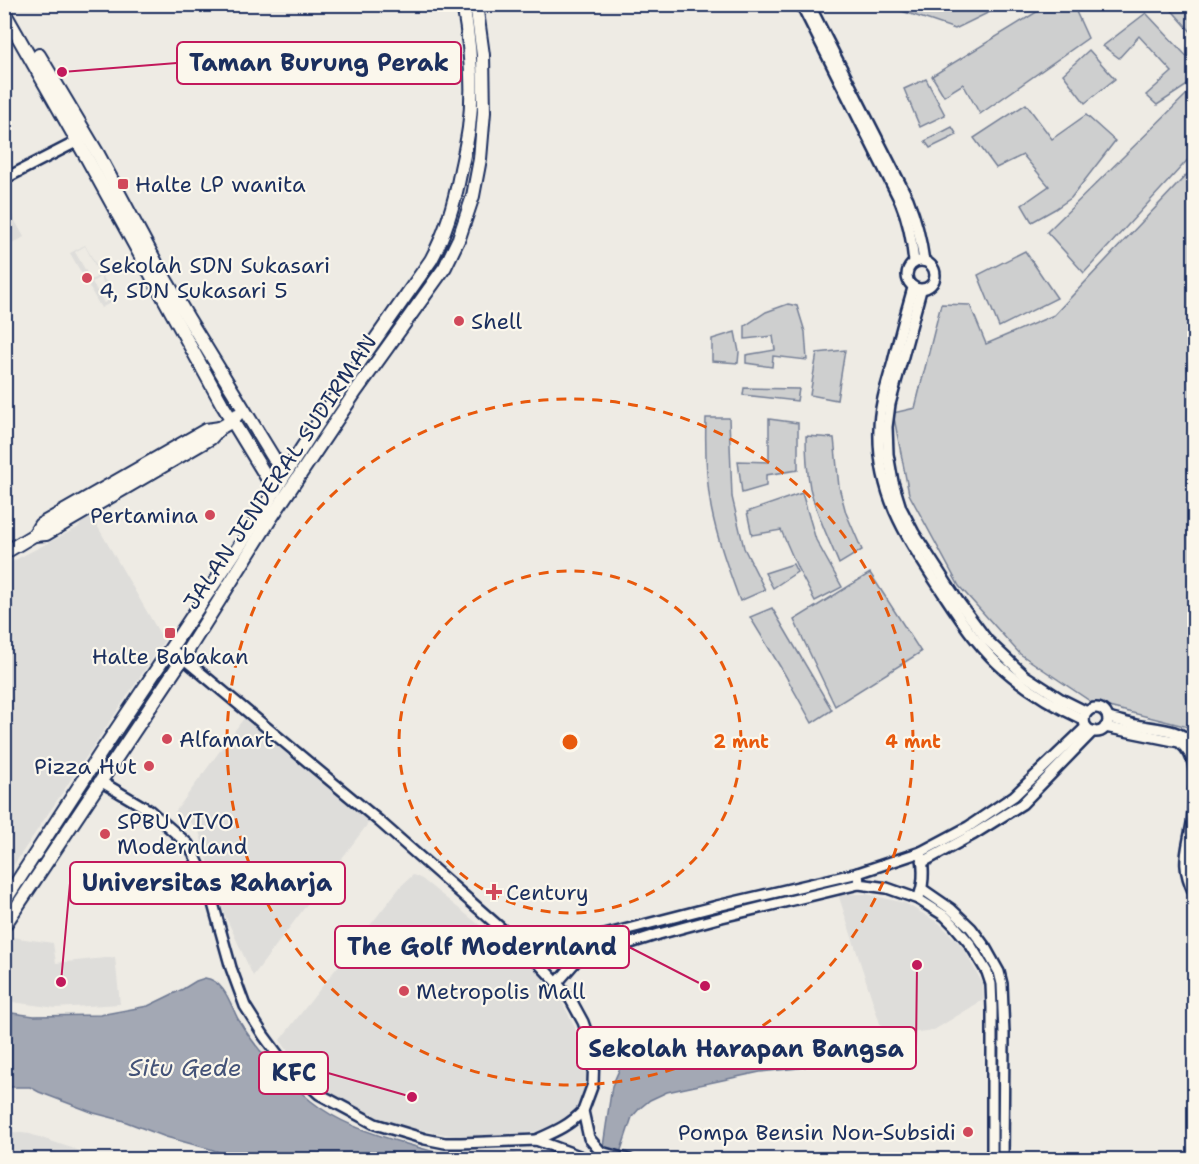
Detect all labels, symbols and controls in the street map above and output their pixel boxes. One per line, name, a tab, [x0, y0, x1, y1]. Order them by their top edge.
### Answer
callout: Taman Burung Perak	[177, 42, 461, 84]
text: Taman Burung Perak	[189, 47, 449, 79]
place label: Halte LP wanita	[135, 170, 306, 199]
marker: Halte LP wanita	[116, 177, 130, 191]
place label: Sekolah SDN Sukasari 4, SDN Sukasari 5	[99, 251, 330, 305]
marker: Sekolah SDN Sukasari 4, SDN Sukasari 5	[80, 271, 94, 285]
place label: Shell	[471, 307, 522, 336]
marker: Shell	[452, 314, 466, 328]
street label: JALAN JENDERAL SUDIRMAN	[177, 329, 383, 615]
place label: Pertamina	[90, 501, 198, 530]
marker: Pertamina	[203, 508, 217, 522]
marker: Halte Babakan	[163, 626, 177, 640]
place label: Halte Babakan	[92, 642, 248, 671]
place label: Alfamart	[179, 725, 274, 754]
text: 2 mnt	[713, 730, 769, 754]
text: 4 mnt	[885, 730, 941, 754]
marker: Alfamart	[160, 732, 174, 746]
centre of rings	[560, 732, 580, 752]
place label: Pizza Hut	[34, 752, 137, 781]
marker: Pizza Hut	[142, 759, 156, 773]
place label: SPBU VIVO Modernland	[117, 807, 248, 861]
marker: SPBU VIVO Modernland	[98, 827, 112, 841]
callout: Universitas Raharja	[70, 862, 345, 904]
text: Universitas Raharja	[82, 867, 333, 899]
place label: Century	[506, 878, 589, 907]
marker: Century	[487, 885, 501, 899]
callout: The Golf Modernland	[335, 926, 629, 968]
text: The Golf Modernland	[347, 931, 617, 963]
place label: Metropolis Mall	[416, 977, 586, 1006]
marker: Metropolis Mall	[397, 984, 411, 998]
callout: Sekolah Harapan Bangsa	[577, 1027, 916, 1069]
text: Sekolah Harapan Bangsa	[588, 1033, 904, 1065]
water label: Situ Gede	[129, 1052, 242, 1084]
callout: KFC	[259, 1052, 328, 1094]
text: KFC	[272, 1057, 316, 1089]
place label: Pompa Bensin Non-Subsidi	[678, 1118, 956, 1147]
marker: Pompa Bensin Non-Subsidi	[961, 1125, 975, 1139]

